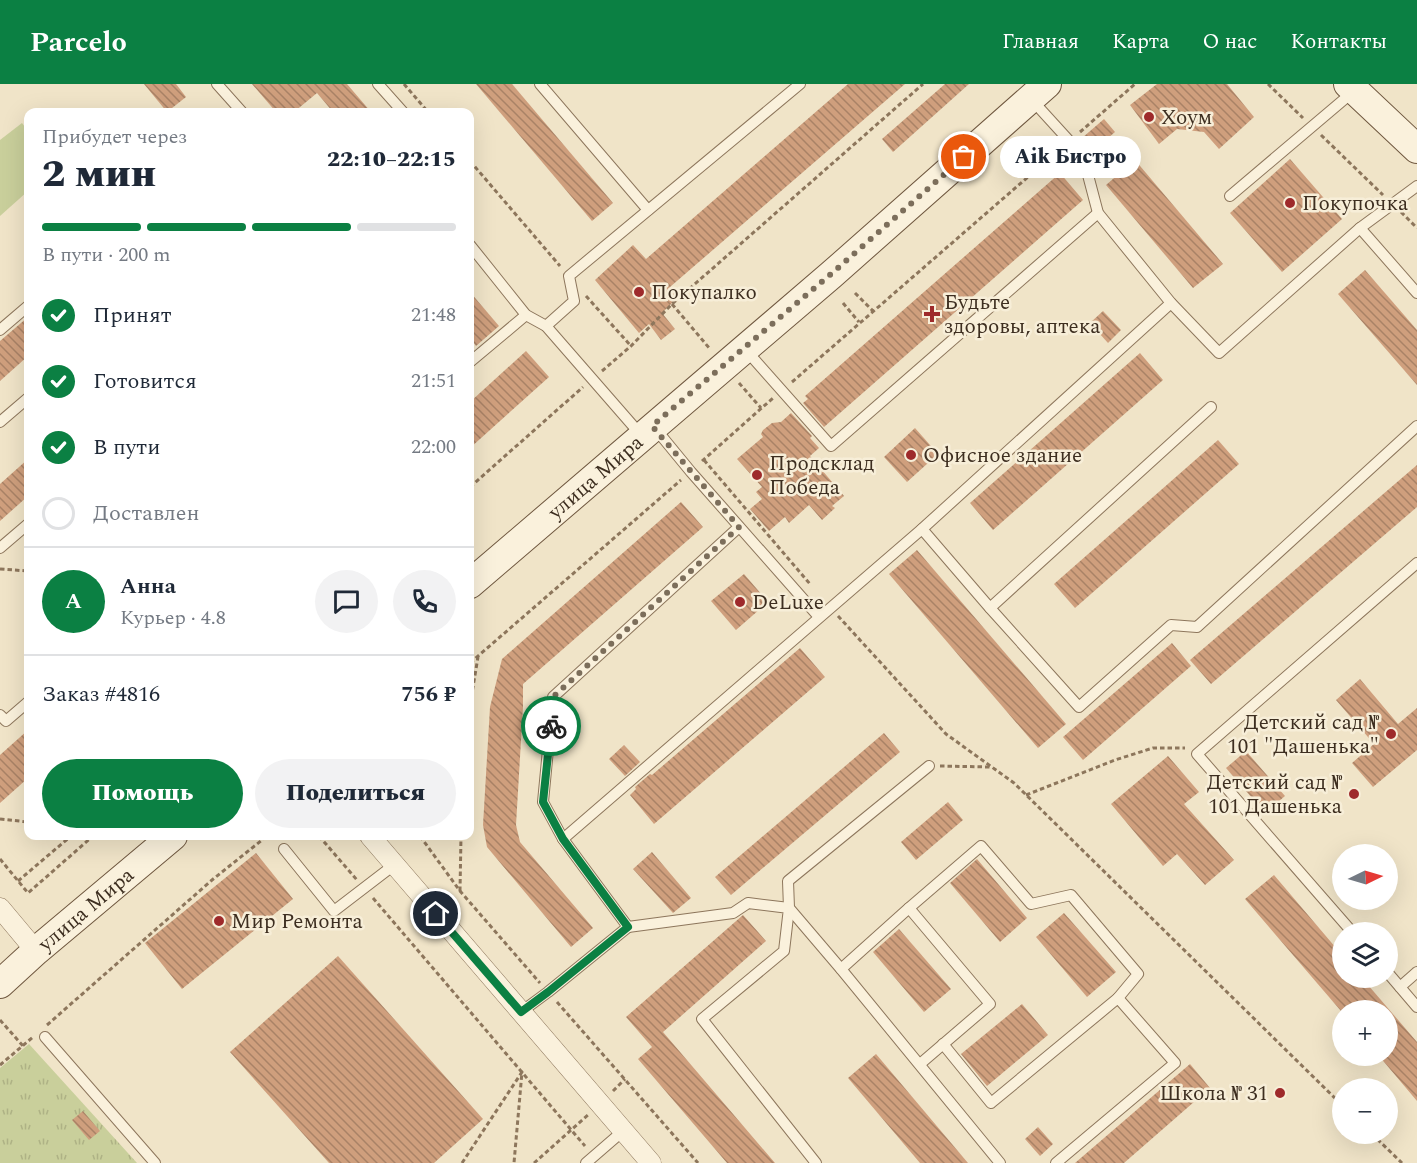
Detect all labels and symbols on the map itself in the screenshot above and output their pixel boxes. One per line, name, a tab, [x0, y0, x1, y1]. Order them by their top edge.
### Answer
place label: Хоум	[1161, 102, 1212, 134]
marker: Хоум	[1142, 110, 1156, 124]
pin	[938, 131, 989, 182]
callout: Aik Бистро	[1000, 136, 1141, 178]
place label: Покупочка	[1302, 188, 1409, 220]
marker: Покупочка	[1283, 196, 1297, 210]
place label: Покупалко	[651, 277, 757, 309]
marker: Покупалко	[632, 285, 646, 299]
place label: Будьте здоровы, аптека	[944, 287, 1101, 343]
marker: Будьте здоровы, аптека	[925, 307, 939, 321]
street label: улица Мира	[540, 427, 651, 528]
place label: Офисное здание	[923, 440, 1082, 472]
place label: Продсклад Победа	[769, 448, 875, 504]
marker: Офисное здание	[904, 448, 918, 462]
marker: Продсклад Победа	[750, 468, 764, 482]
place label: DeLuxe	[752, 587, 824, 619]
marker: DeLuxe	[733, 595, 747, 609]
courier	[521, 696, 581, 756]
place label: Детский сад № 101 "Дашенька"	[1227, 707, 1379, 763]
marker: Детский сад № 101 "Дашенька"	[1384, 727, 1398, 741]
place label: Детский сад № 101 Дашенька	[1207, 767, 1343, 823]
marker: Детский сад № 101 Дашенька	[1347, 787, 1361, 801]
north arrow	[1332, 844, 1398, 910]
street label: улица Мира	[31, 860, 142, 960]
pin	[410, 888, 461, 939]
place label: Мир Ремонта	[231, 906, 363, 938]
marker: Мир Ремонта	[212, 914, 226, 928]
place label: Школа № 31	[1160, 1078, 1268, 1110]
marker: Школа № 31	[1273, 1086, 1287, 1100]

